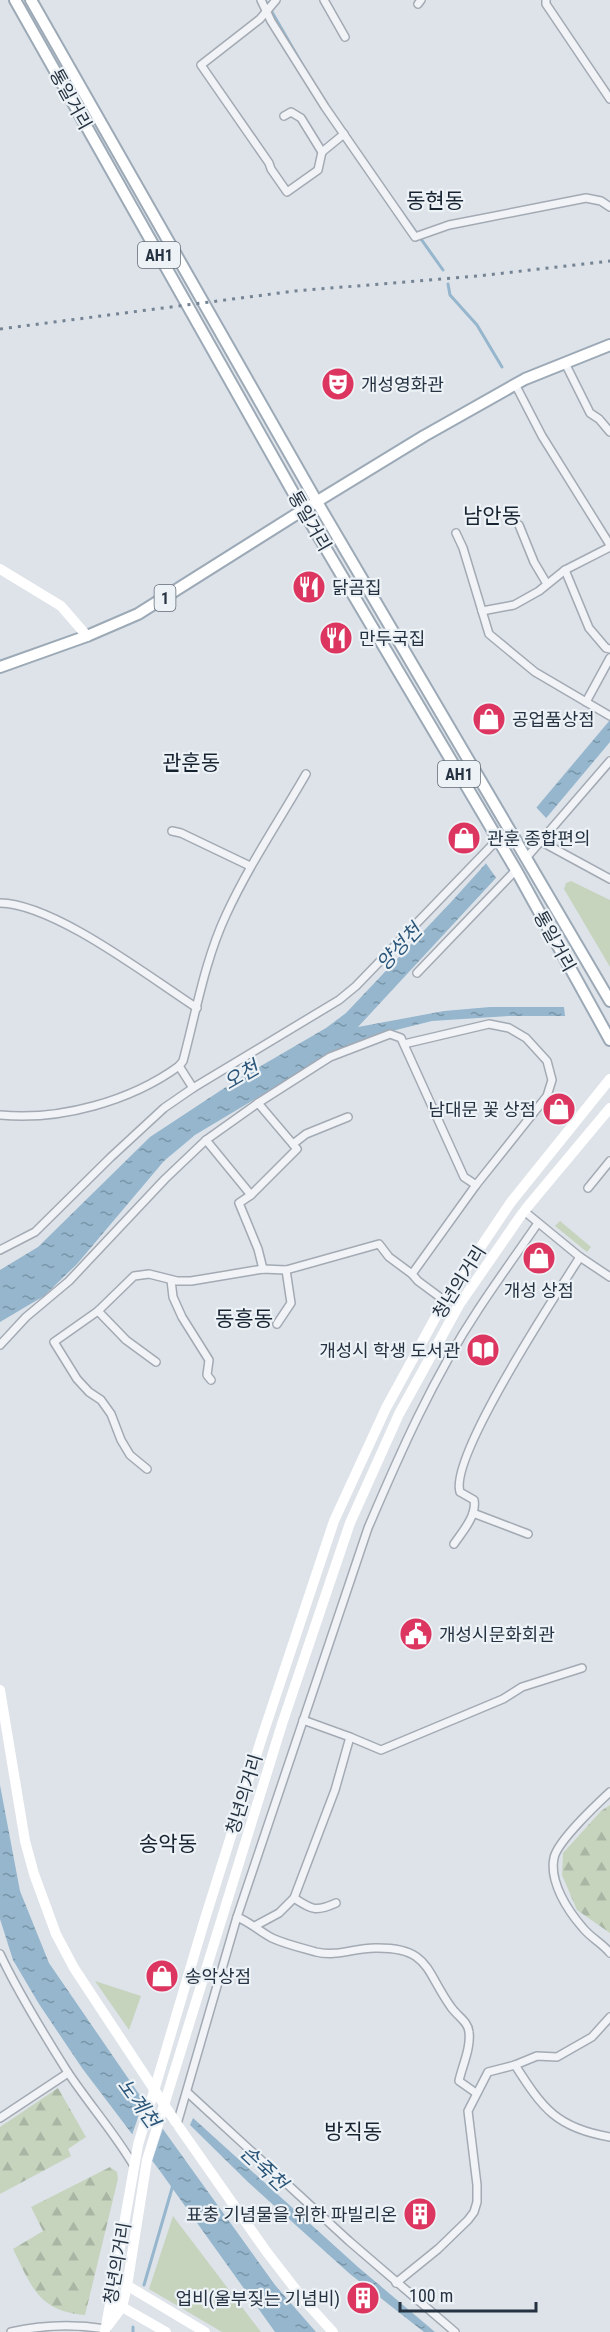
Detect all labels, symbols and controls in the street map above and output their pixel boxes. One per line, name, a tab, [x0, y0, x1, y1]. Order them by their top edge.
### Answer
street label: 통일거리	[46, 65, 96, 133]
district label: 동현동	[406, 189, 464, 213]
road number: AH1	[138, 242, 180, 268]
theatre icon: 개성영화관	[320, 366, 356, 402]
place label: 개성영화관	[361, 374, 444, 395]
street label: 통일거리	[284, 487, 336, 555]
district label: 남안동	[463, 504, 521, 528]
restaurant icon: 닭곰집	[291, 569, 327, 605]
place label: 닭곰집	[332, 577, 382, 598]
road number: 1	[154, 585, 176, 611]
restaurant icon: 만두국집	[318, 620, 354, 656]
place label: 만두국집	[359, 628, 425, 649]
shop icon: 공업품상점	[471, 701, 507, 737]
place label: 공업품상점	[512, 709, 595, 730]
district label: 관훈동	[162, 751, 220, 775]
road number: AH1	[438, 761, 480, 787]
shop icon: 관훈 종합편의	[446, 820, 482, 856]
place label: 관훈 종합편의	[487, 828, 591, 849]
street label: 통일거리	[530, 907, 580, 975]
water label: 양성천	[371, 917, 428, 975]
water label: 오천	[219, 1054, 265, 1095]
shop icon: 남대문 꽃 상점	[541, 1091, 577, 1127]
place label: 남대문 꽃 상점	[428, 1099, 536, 1120]
shop icon: 개성 상점	[521, 1240, 557, 1276]
street label: 청년의거리	[428, 1241, 490, 1323]
place label: 개성 상점	[504, 1280, 574, 1301]
district label: 동흥동	[215, 1307, 273, 1331]
library icon: 개성시 학생 도서관	[465, 1332, 501, 1368]
place label: 개성시 학생 도서관	[319, 1340, 460, 1361]
public building icon: 개성시문화회관	[398, 1616, 434, 1652]
place label: 개성시문화회관	[439, 1624, 555, 1645]
street label: 청년의거리	[222, 1751, 266, 1837]
district label: 송악동	[139, 1832, 197, 1856]
shop icon: 송악상점	[144, 1958, 180, 1994]
place label: 송악상점	[185, 1966, 251, 1987]
water label: 노계천	[113, 2074, 166, 2134]
district label: 방직동	[324, 2120, 382, 2144]
water label: 손죽천	[236, 2140, 294, 2197]
building icon: 표충 기념물을 위한 파빌리온	[402, 2196, 438, 2232]
place label: 표충 기념물을 위한 파빌리온	[186, 2204, 397, 2225]
street label: 청년의거리	[99, 2220, 135, 2306]
scale bar	[400, 2275, 536, 2313]
building icon: 업비(울부짖는 기념비)	[345, 2280, 381, 2316]
text: 100 m	[409, 2285, 453, 2306]
place label: 업비(울부짖는 기념비)	[175, 2288, 340, 2310]

